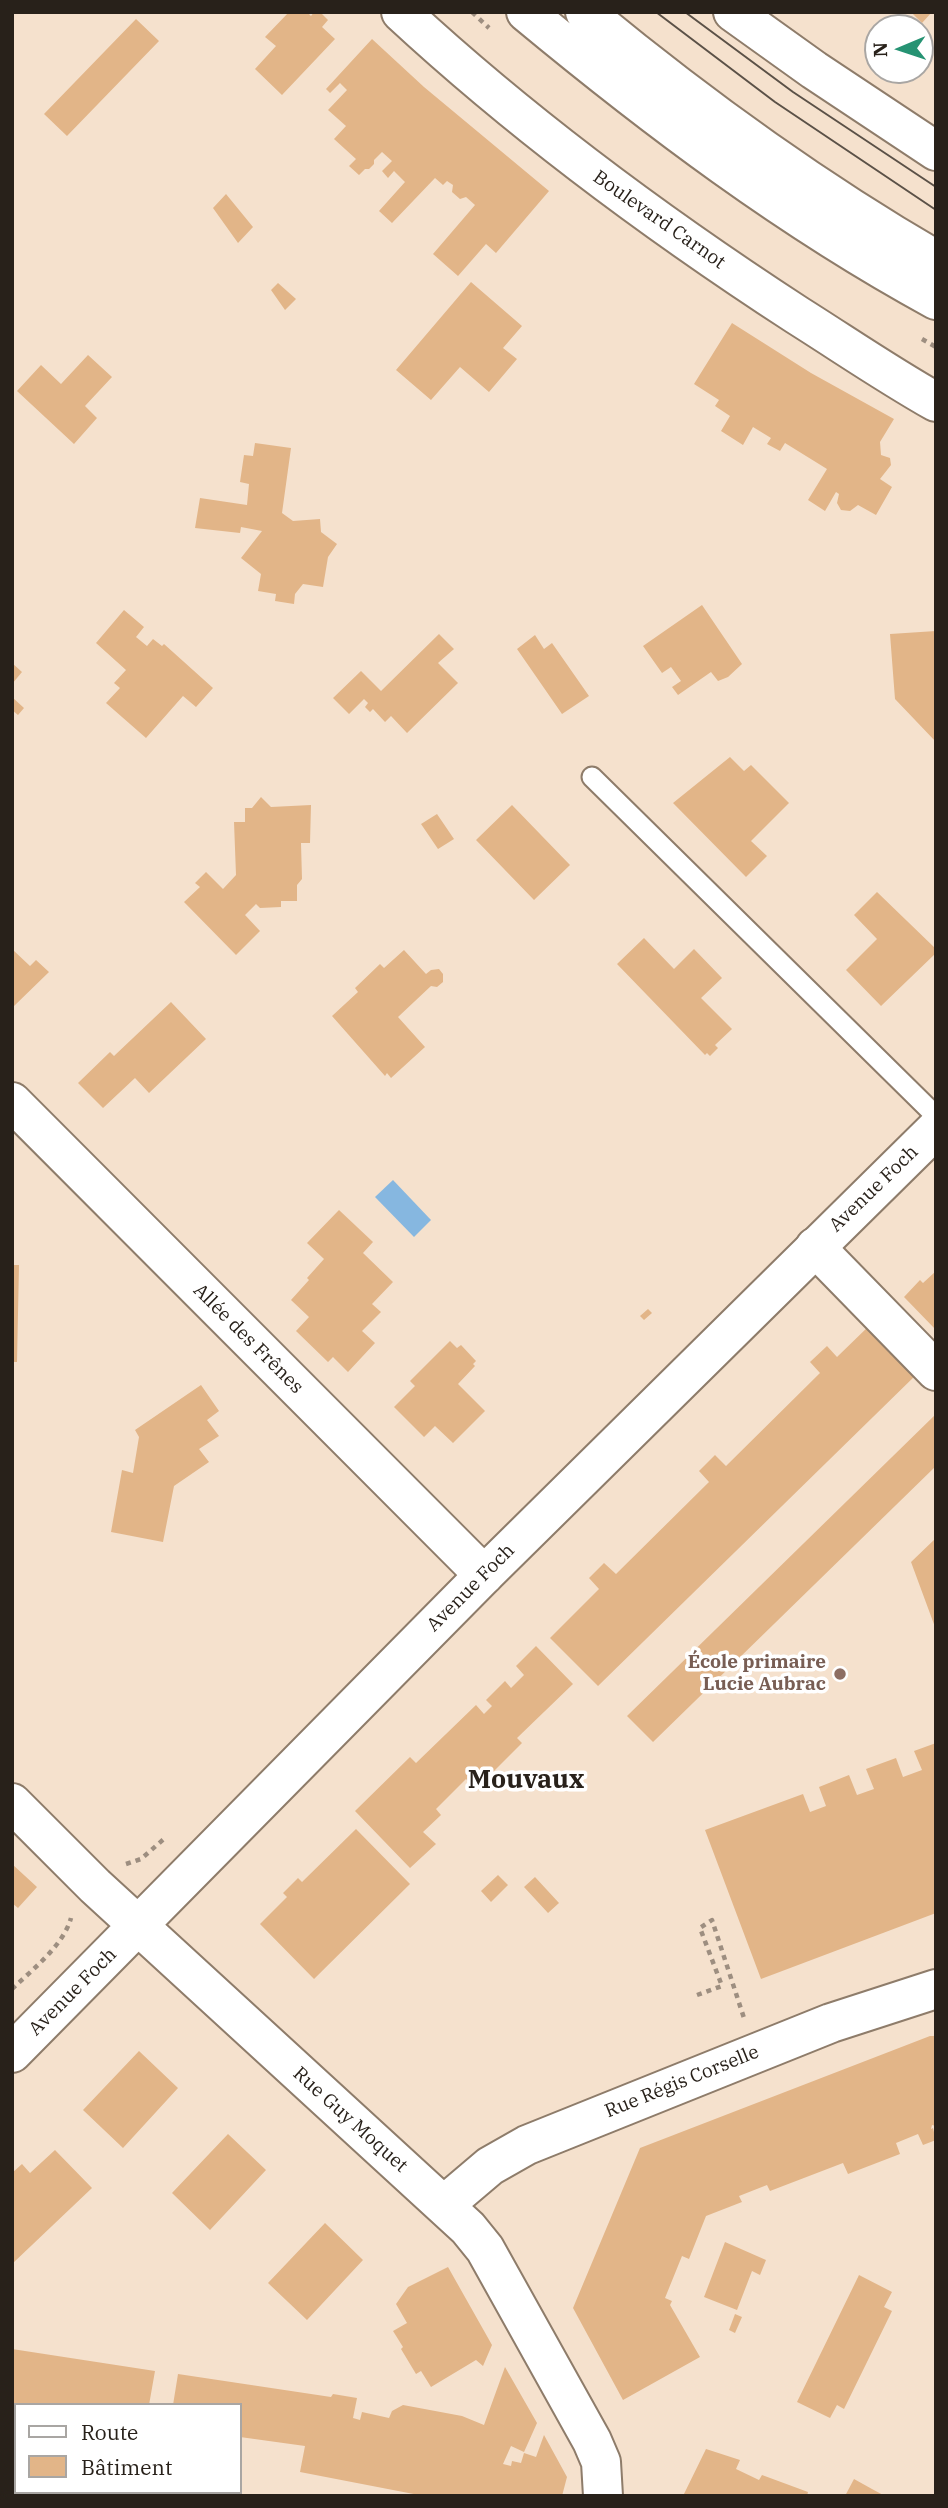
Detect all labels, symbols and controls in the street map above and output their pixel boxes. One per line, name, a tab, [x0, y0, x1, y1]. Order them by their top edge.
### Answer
north arrow	[864, 14, 934, 84]
text: N	[868, 42, 892, 58]
street label: Boulevard Carnot	[588, 166, 730, 274]
street label: Avenue Foch	[825, 1141, 923, 1237]
street label: Allée des Frênes	[188, 1279, 308, 1399]
street label: Avenue Foch	[422, 1539, 520, 1637]
place label: École primaire Lucie Aubrac	[688, 1652, 826, 1696]
marker: École primaire Lucie Aubrac	[832, 1666, 848, 1682]
district label: Mouvaux	[468, 1764, 584, 1796]
street label: Avenue Foch	[24, 1943, 122, 2041]
street label: Rue Régis Corselle	[602, 2041, 762, 2123]
street label: Rue Guy Moquet	[288, 2063, 412, 2177]
legend	[14, 2403, 242, 2494]
text: Route	[81, 2418, 138, 2446]
text: Bâtiment	[81, 2453, 172, 2481]

